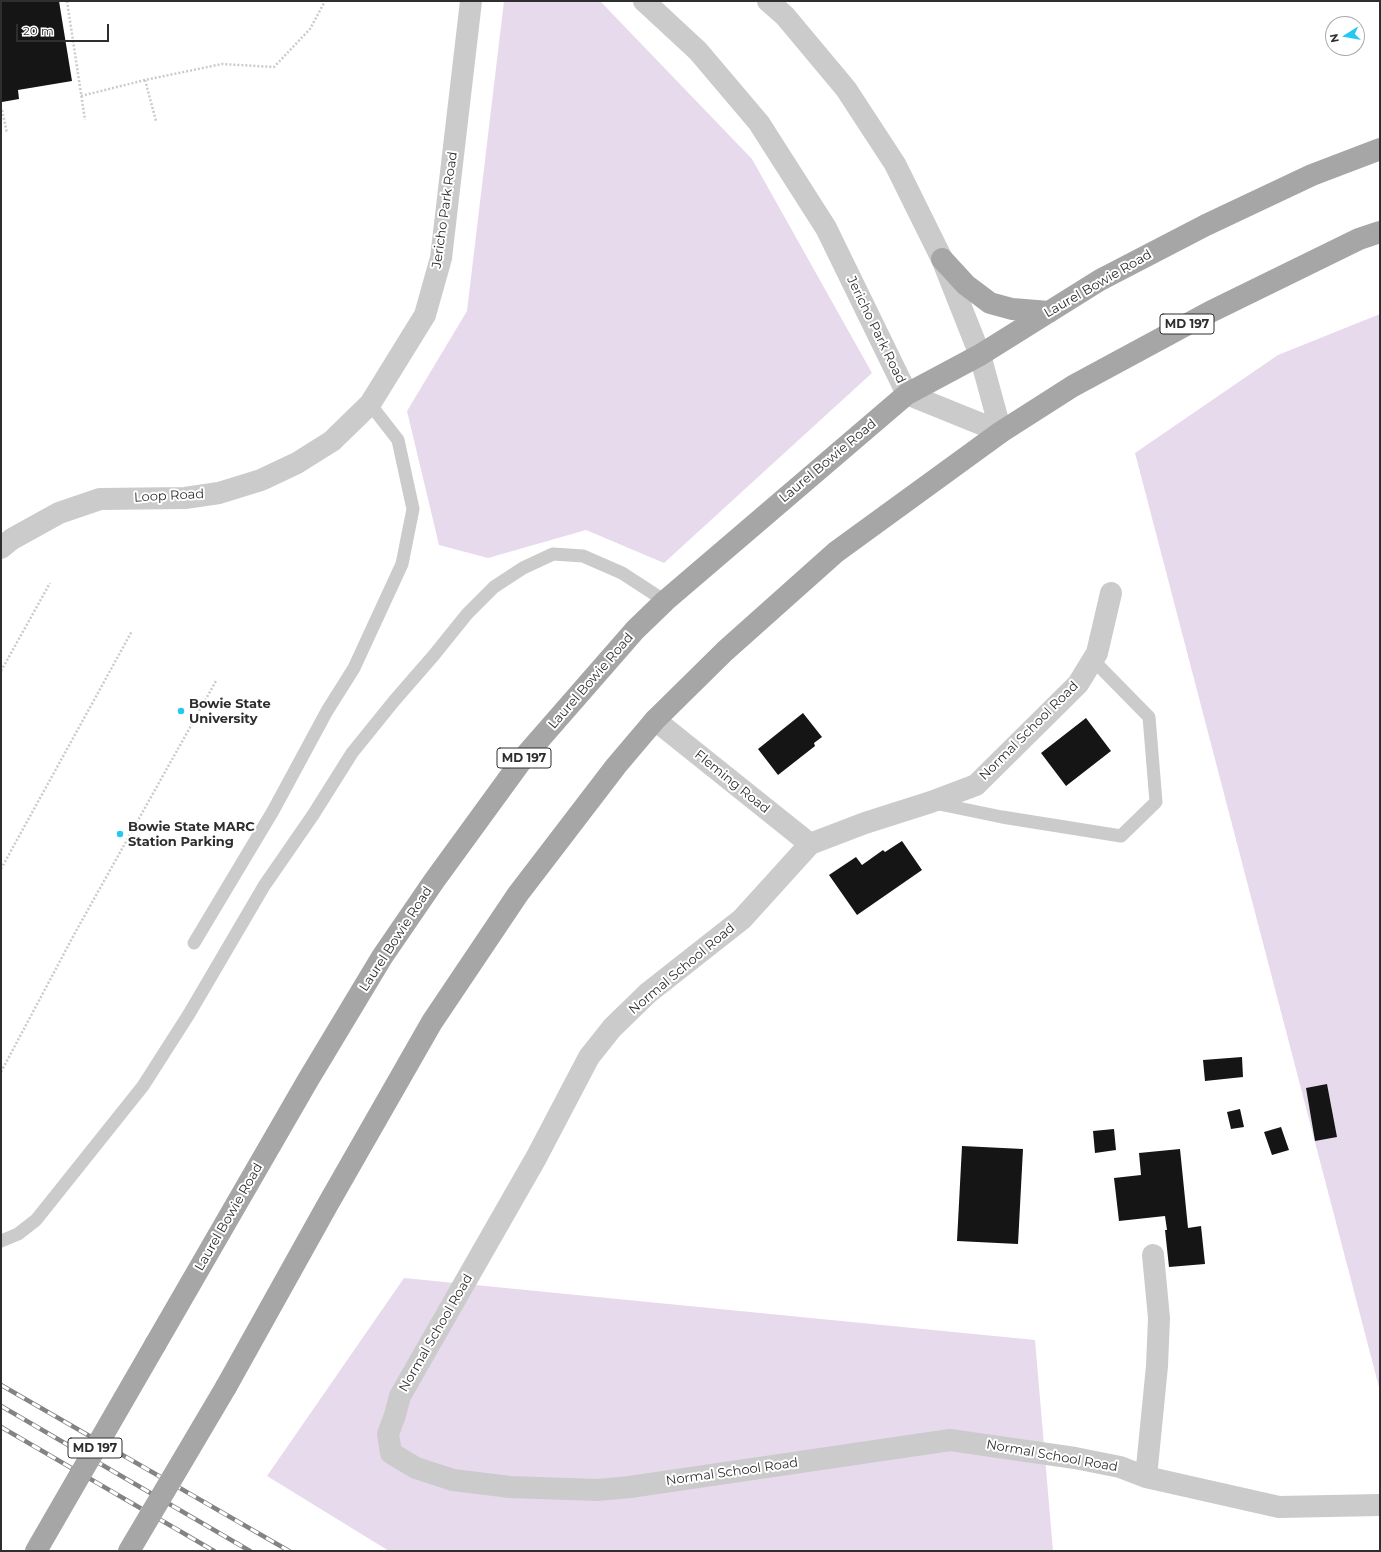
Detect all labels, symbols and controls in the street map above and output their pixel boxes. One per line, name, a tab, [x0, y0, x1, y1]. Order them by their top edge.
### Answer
scale bar	[18, 16, 111, 42]
north arrow	[1325, 16, 1365, 56]
text: 20 m	[23, 23, 54, 38]
text: N	[1326, 32, 1342, 44]
street label: Jericho Park Road	[429, 151, 461, 269]
street label: Laurel Bowie Road	[1041, 247, 1155, 321]
street label: Jericho Park Road	[843, 274, 909, 386]
road number: MD 197	[1160, 314, 1214, 334]
street label: Laurel Bowie Road	[776, 416, 880, 506]
street label: Loop Road	[134, 486, 204, 506]
street label: Laurel Bowie Road	[545, 630, 637, 732]
street label: Normal School Road	[976, 678, 1082, 784]
place label: Bowie State University	[189, 696, 271, 727]
marker: Bowie State University	[176, 706, 186, 716]
street label: Fleming Road	[691, 747, 773, 817]
road number: MD 197	[497, 748, 551, 768]
place label: Bowie State MARC Station Parking	[128, 819, 255, 850]
marker: Bowie State MARC Station Parking	[115, 829, 125, 839]
street label: Laurel Bowie Road	[356, 884, 436, 994]
street label: Normal School Road	[626, 920, 738, 1018]
street label: Laurel Bowie Road	[192, 1160, 266, 1274]
street label: Normal School Road	[396, 1271, 476, 1395]
street label: Normal School Road	[985, 1437, 1119, 1475]
road number: MD 197	[68, 1438, 122, 1458]
street label: Normal School Road	[665, 1455, 799, 1489]

